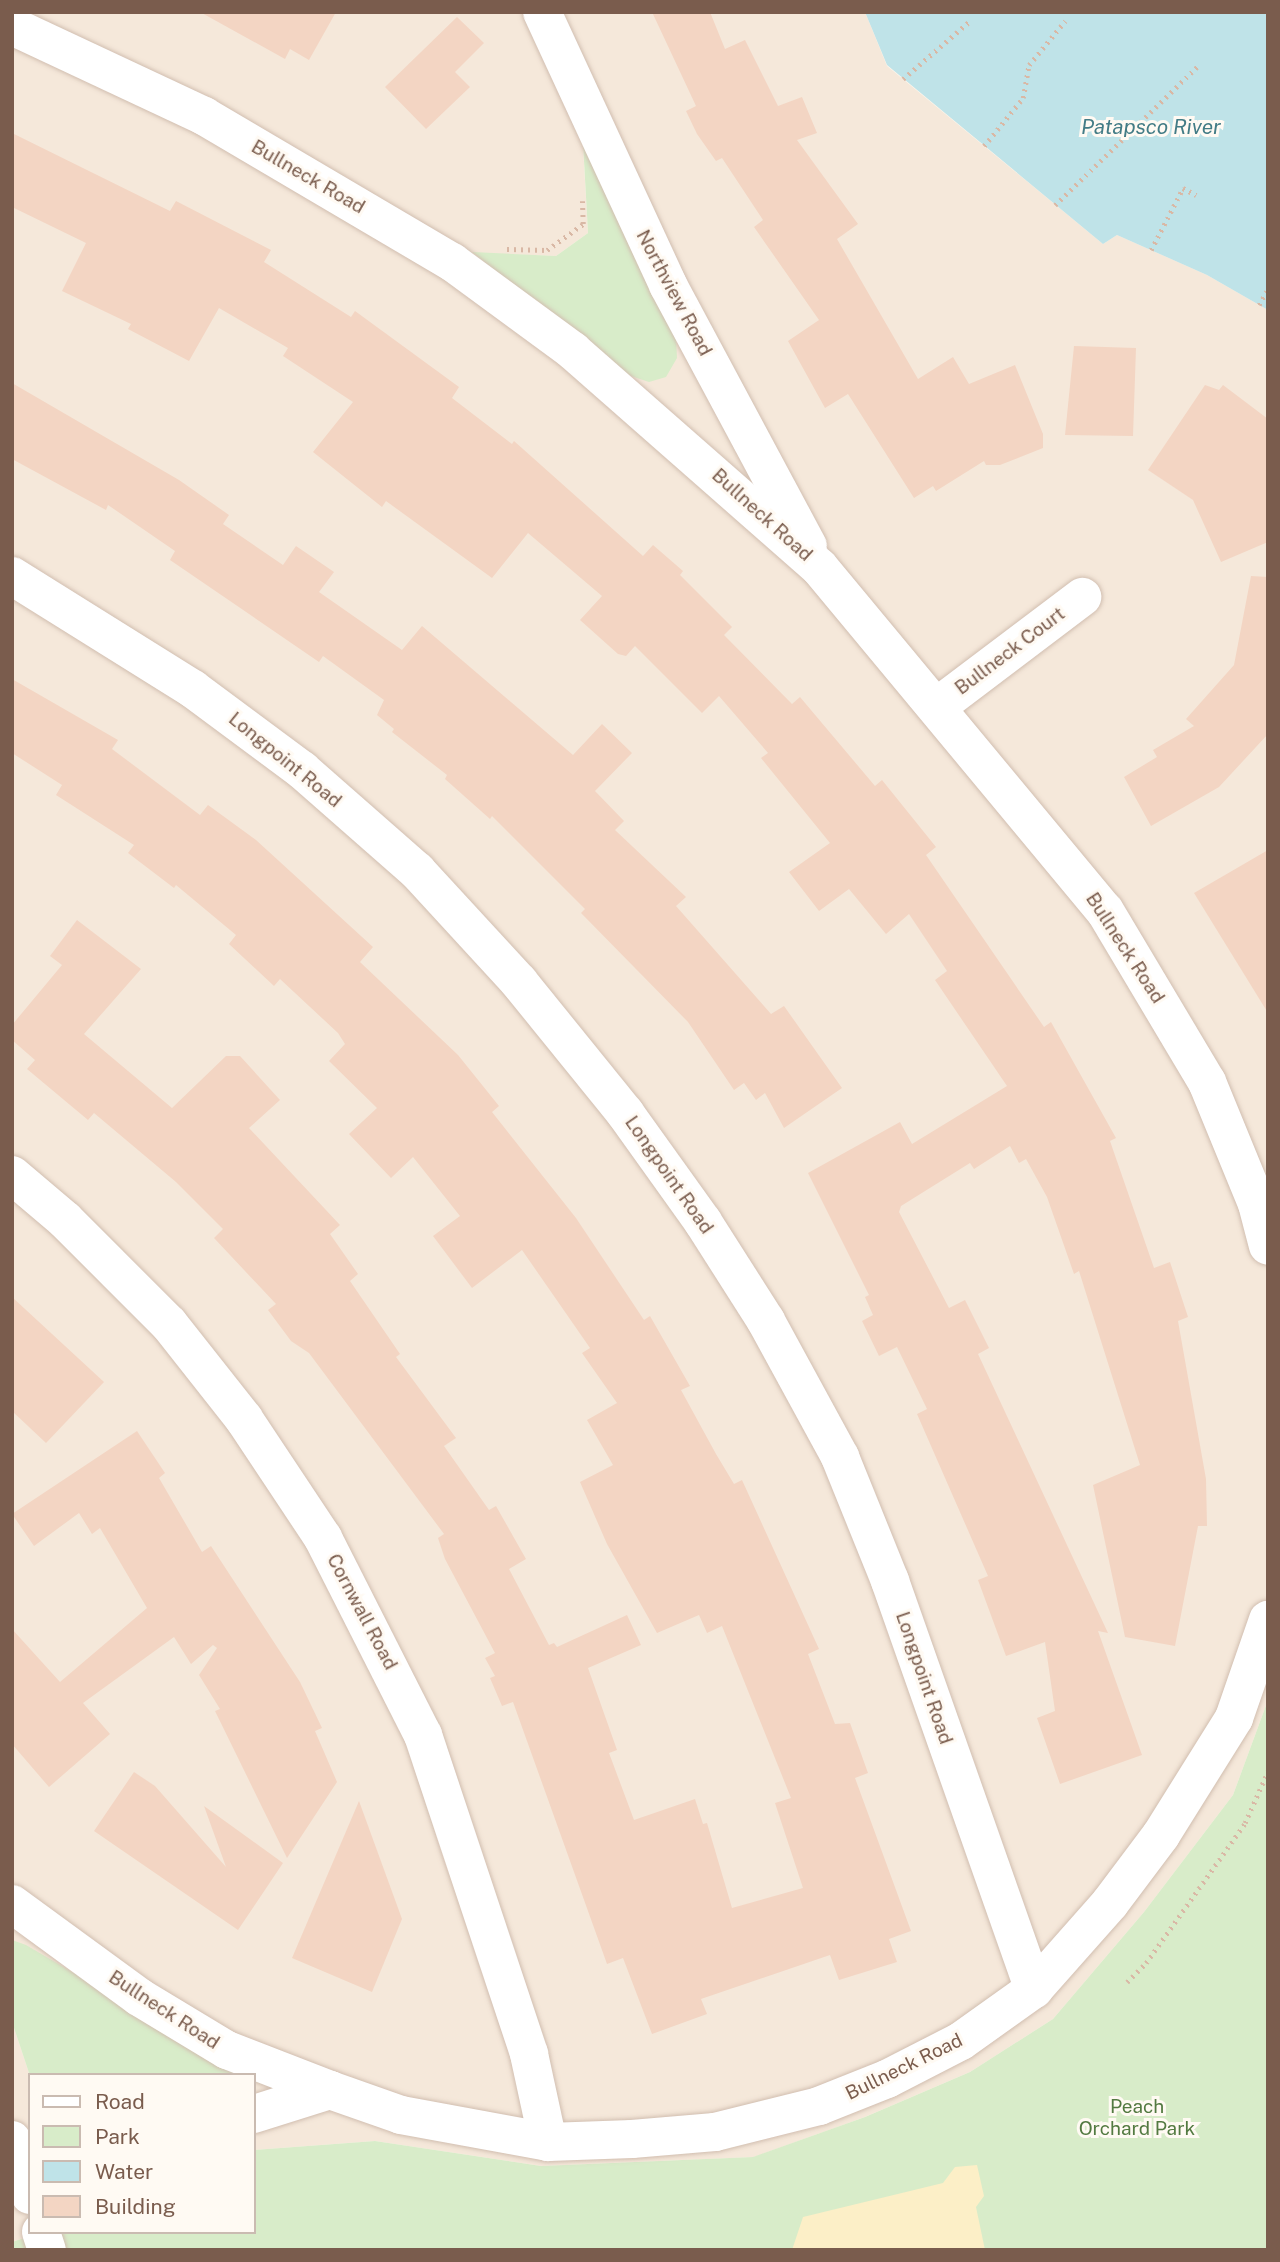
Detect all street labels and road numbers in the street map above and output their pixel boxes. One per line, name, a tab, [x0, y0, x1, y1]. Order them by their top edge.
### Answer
street label: Bullneck Road	[247, 135, 369, 219]
street label: Northview Road	[631, 226, 717, 360]
street label: Bullneck Road	[707, 464, 817, 566]
street label: Bullneck Court	[951, 602, 1069, 700]
street label: Longpoint Road	[224, 708, 346, 812]
street label: Bullneck Road	[1081, 888, 1169, 1008]
street label: Longpoint Road	[620, 1112, 718, 1238]
street label: Cornwall Road	[322, 1550, 402, 1674]
street label: Longpoint Road	[891, 1609, 957, 1747]
street label: Bullneck Road	[104, 1966, 224, 2054]
street label: Bullneck Road	[842, 2029, 966, 2105]

